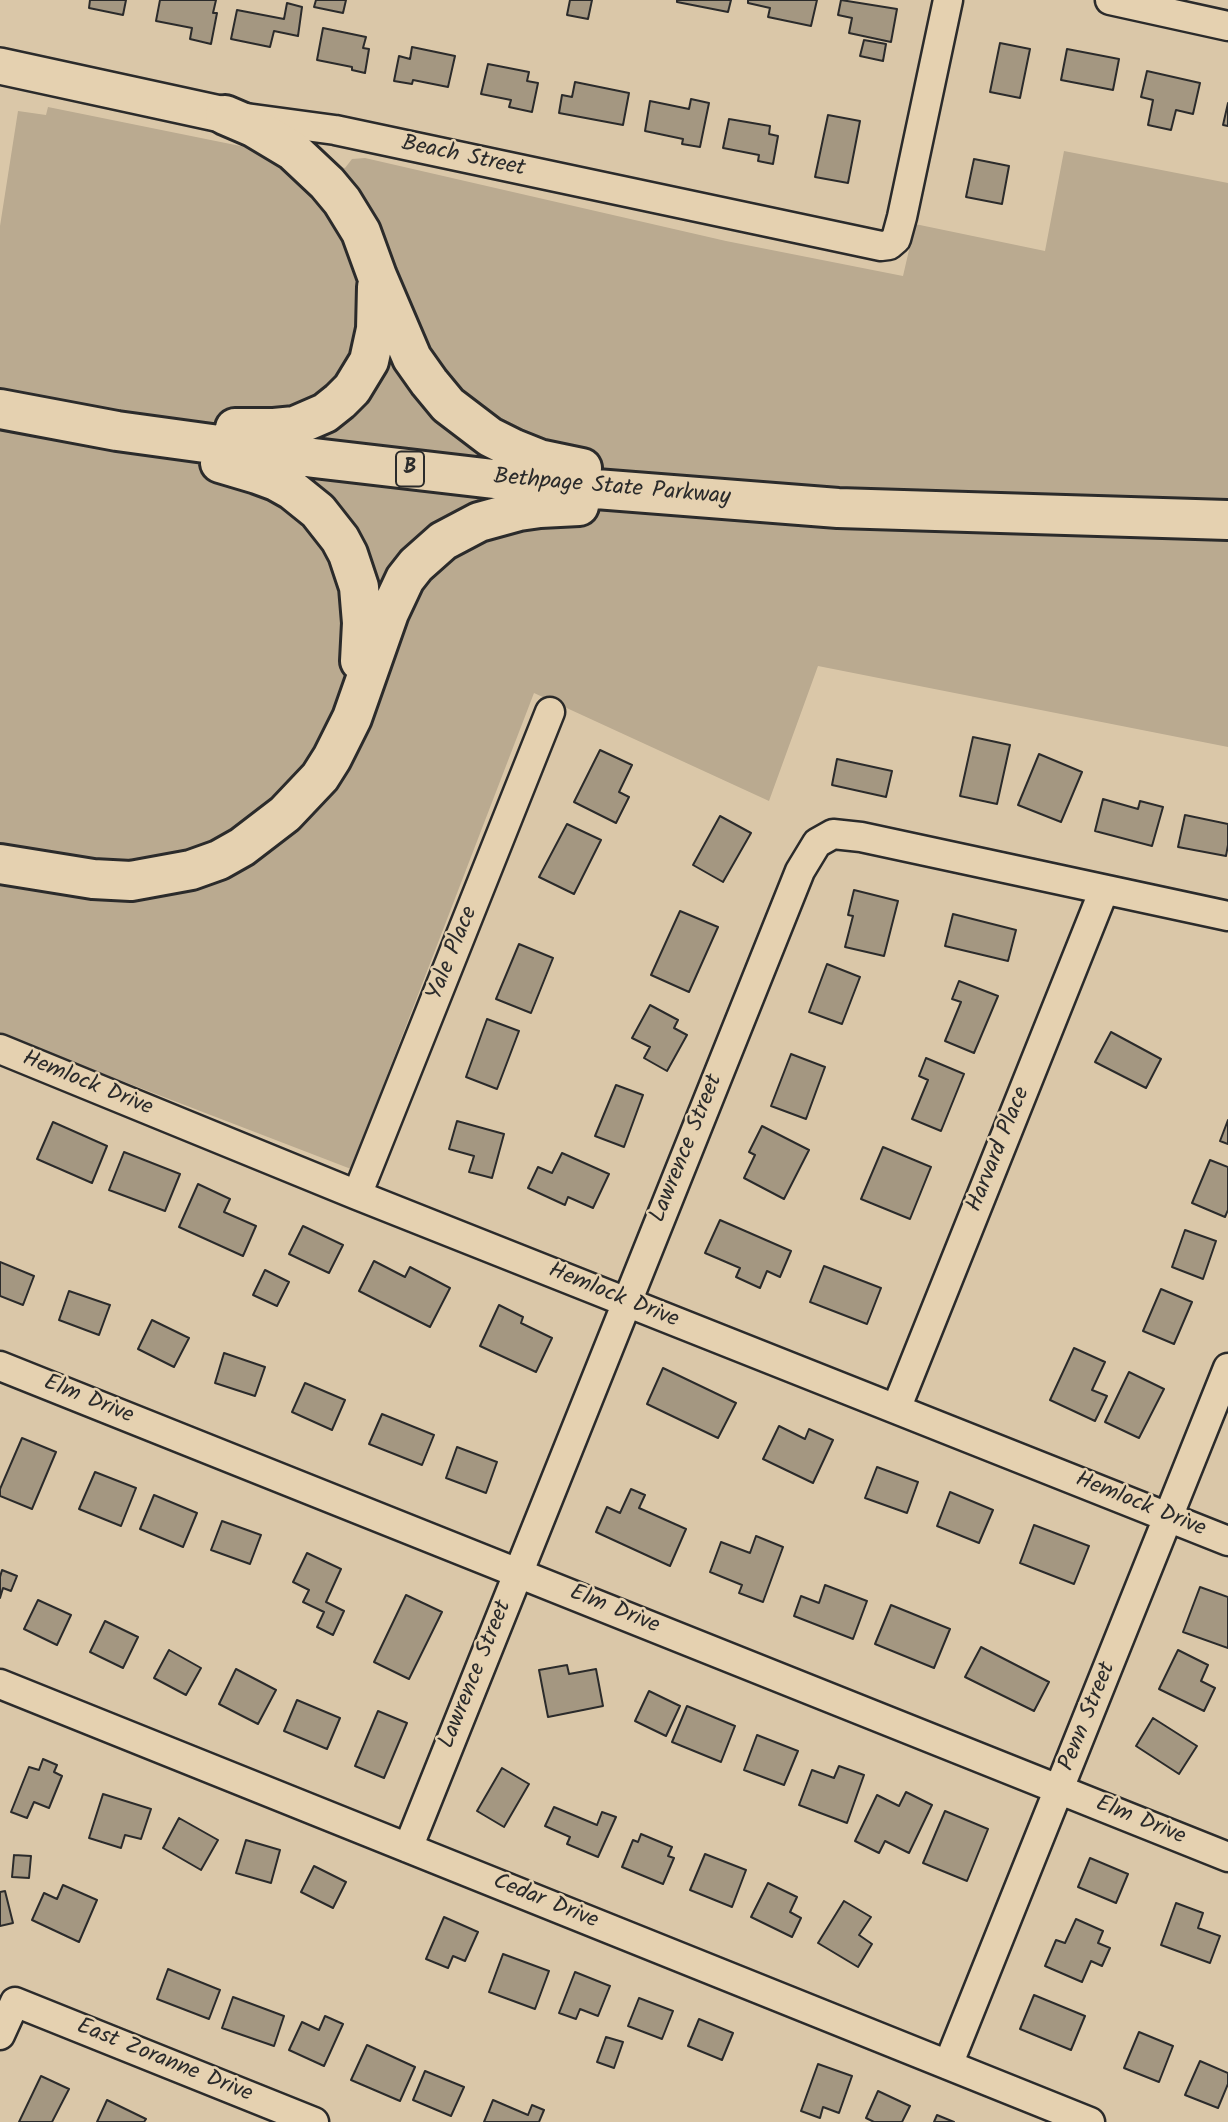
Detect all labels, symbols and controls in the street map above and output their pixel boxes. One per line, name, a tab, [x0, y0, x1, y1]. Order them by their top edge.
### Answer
street label: Beach Street	[399, 131, 527, 185]
road number: B	[396, 452, 424, 486]
street label: Bethpage State Parkway	[492, 465, 732, 513]
street label: Yale Place	[423, 903, 485, 1005]
street label: Hemlock Drive	[18, 1046, 156, 1124]
street label: Lawrence Street	[646, 1071, 730, 1227]
street label: Harvard Place	[962, 1084, 1038, 1216]
street label: Hemlock Drive	[544, 1258, 682, 1336]
street label: Elm Drive	[39, 1370, 137, 1432]
street label: Hemlock Drive	[1071, 1467, 1209, 1545]
street label: Elm Drive	[565, 1580, 663, 1642]
street label: Lawrence Street	[435, 1597, 519, 1753]
street label: Penn Street	[1055, 1659, 1123, 1775]
street label: Elm Drive	[1091, 1791, 1189, 1853]
street label: Cedar Drive	[488, 1869, 602, 1937]
street label: East Zoranne Drive	[72, 2014, 256, 2110]

